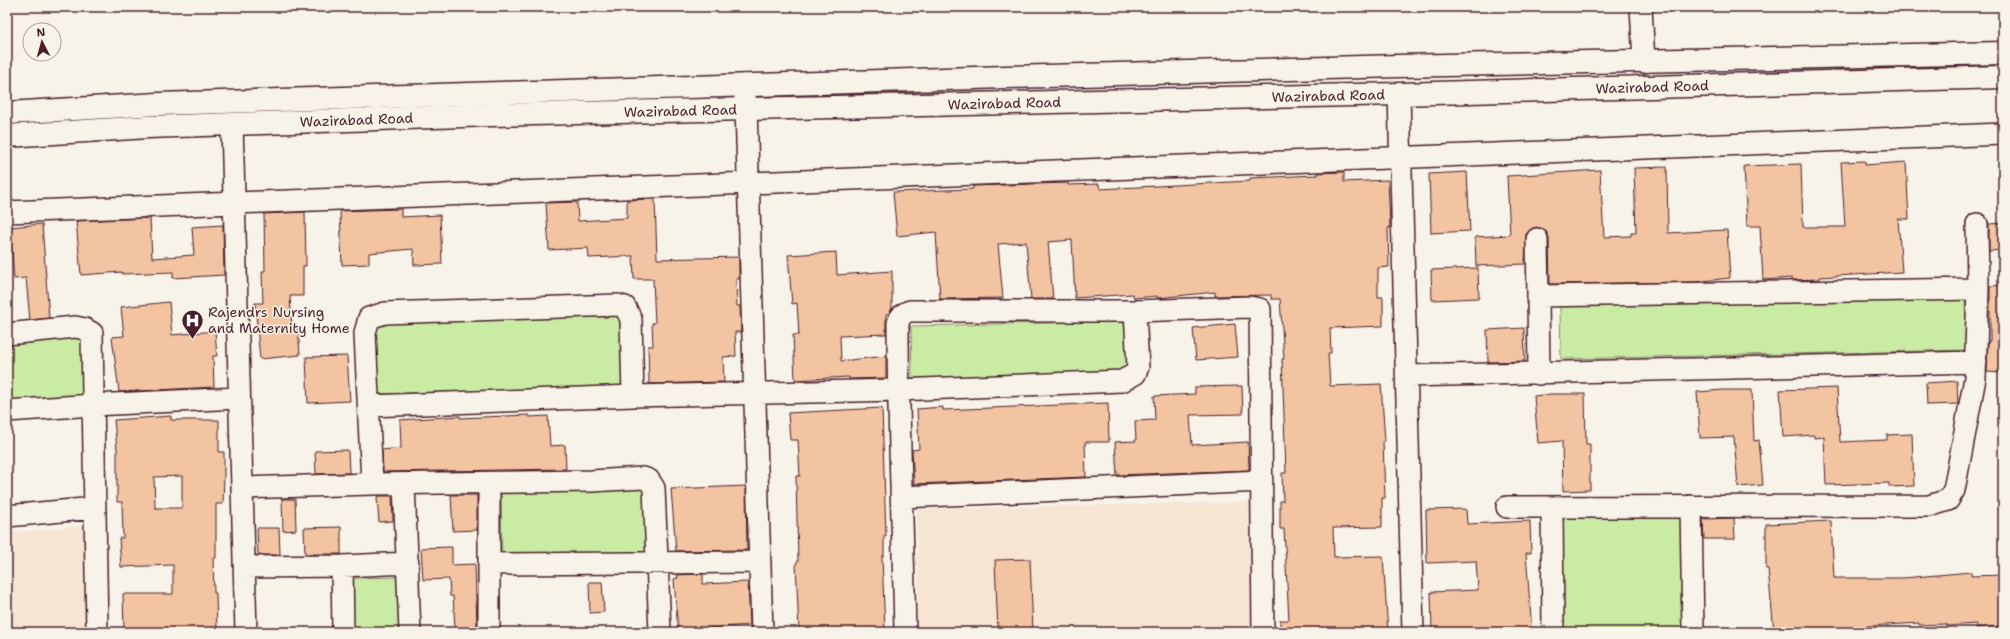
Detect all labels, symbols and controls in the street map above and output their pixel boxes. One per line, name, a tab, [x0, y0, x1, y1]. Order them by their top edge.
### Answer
north arrow	[22, 22, 62, 62]
text: N	[36, 25, 46, 40]
street label: Wazirabad Road	[1595, 76, 1709, 97]
street label: Wazirabad Road	[1271, 85, 1385, 106]
street label: Wazirabad Road	[948, 93, 1061, 113]
street label: Wazirabad Road	[624, 100, 737, 121]
street label: Wazirabad Road	[300, 109, 414, 131]
place label: Rajendrs Nursing and Maternity Home	[208, 303, 350, 337]
hospital icon: Rajendrs Nursing and Maternity Home	[180, 307, 206, 340]

